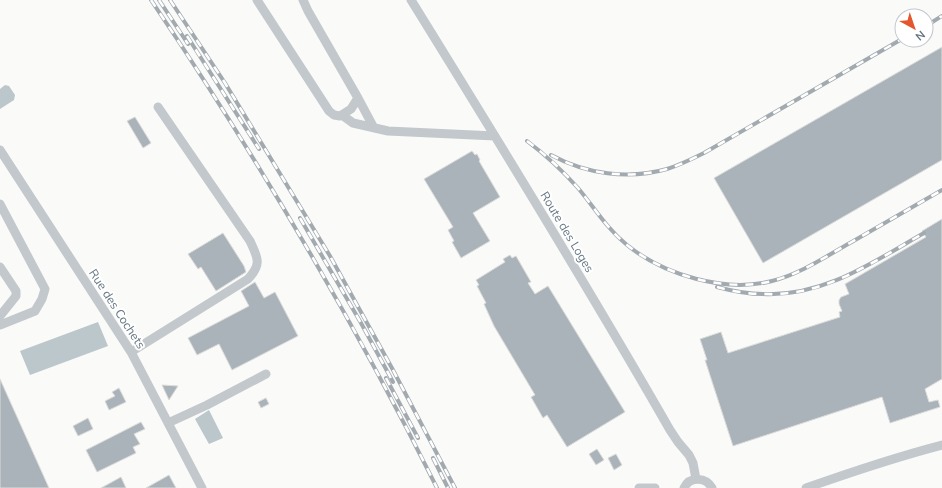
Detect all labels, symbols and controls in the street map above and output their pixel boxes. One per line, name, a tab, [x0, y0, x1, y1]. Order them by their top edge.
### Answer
north arrow	[894, 8, 934, 48]
text: N	[913, 28, 928, 44]
street label: Route des Loges	[537, 189, 597, 275]
street label: Rue des Cochets	[86, 266, 149, 351]

